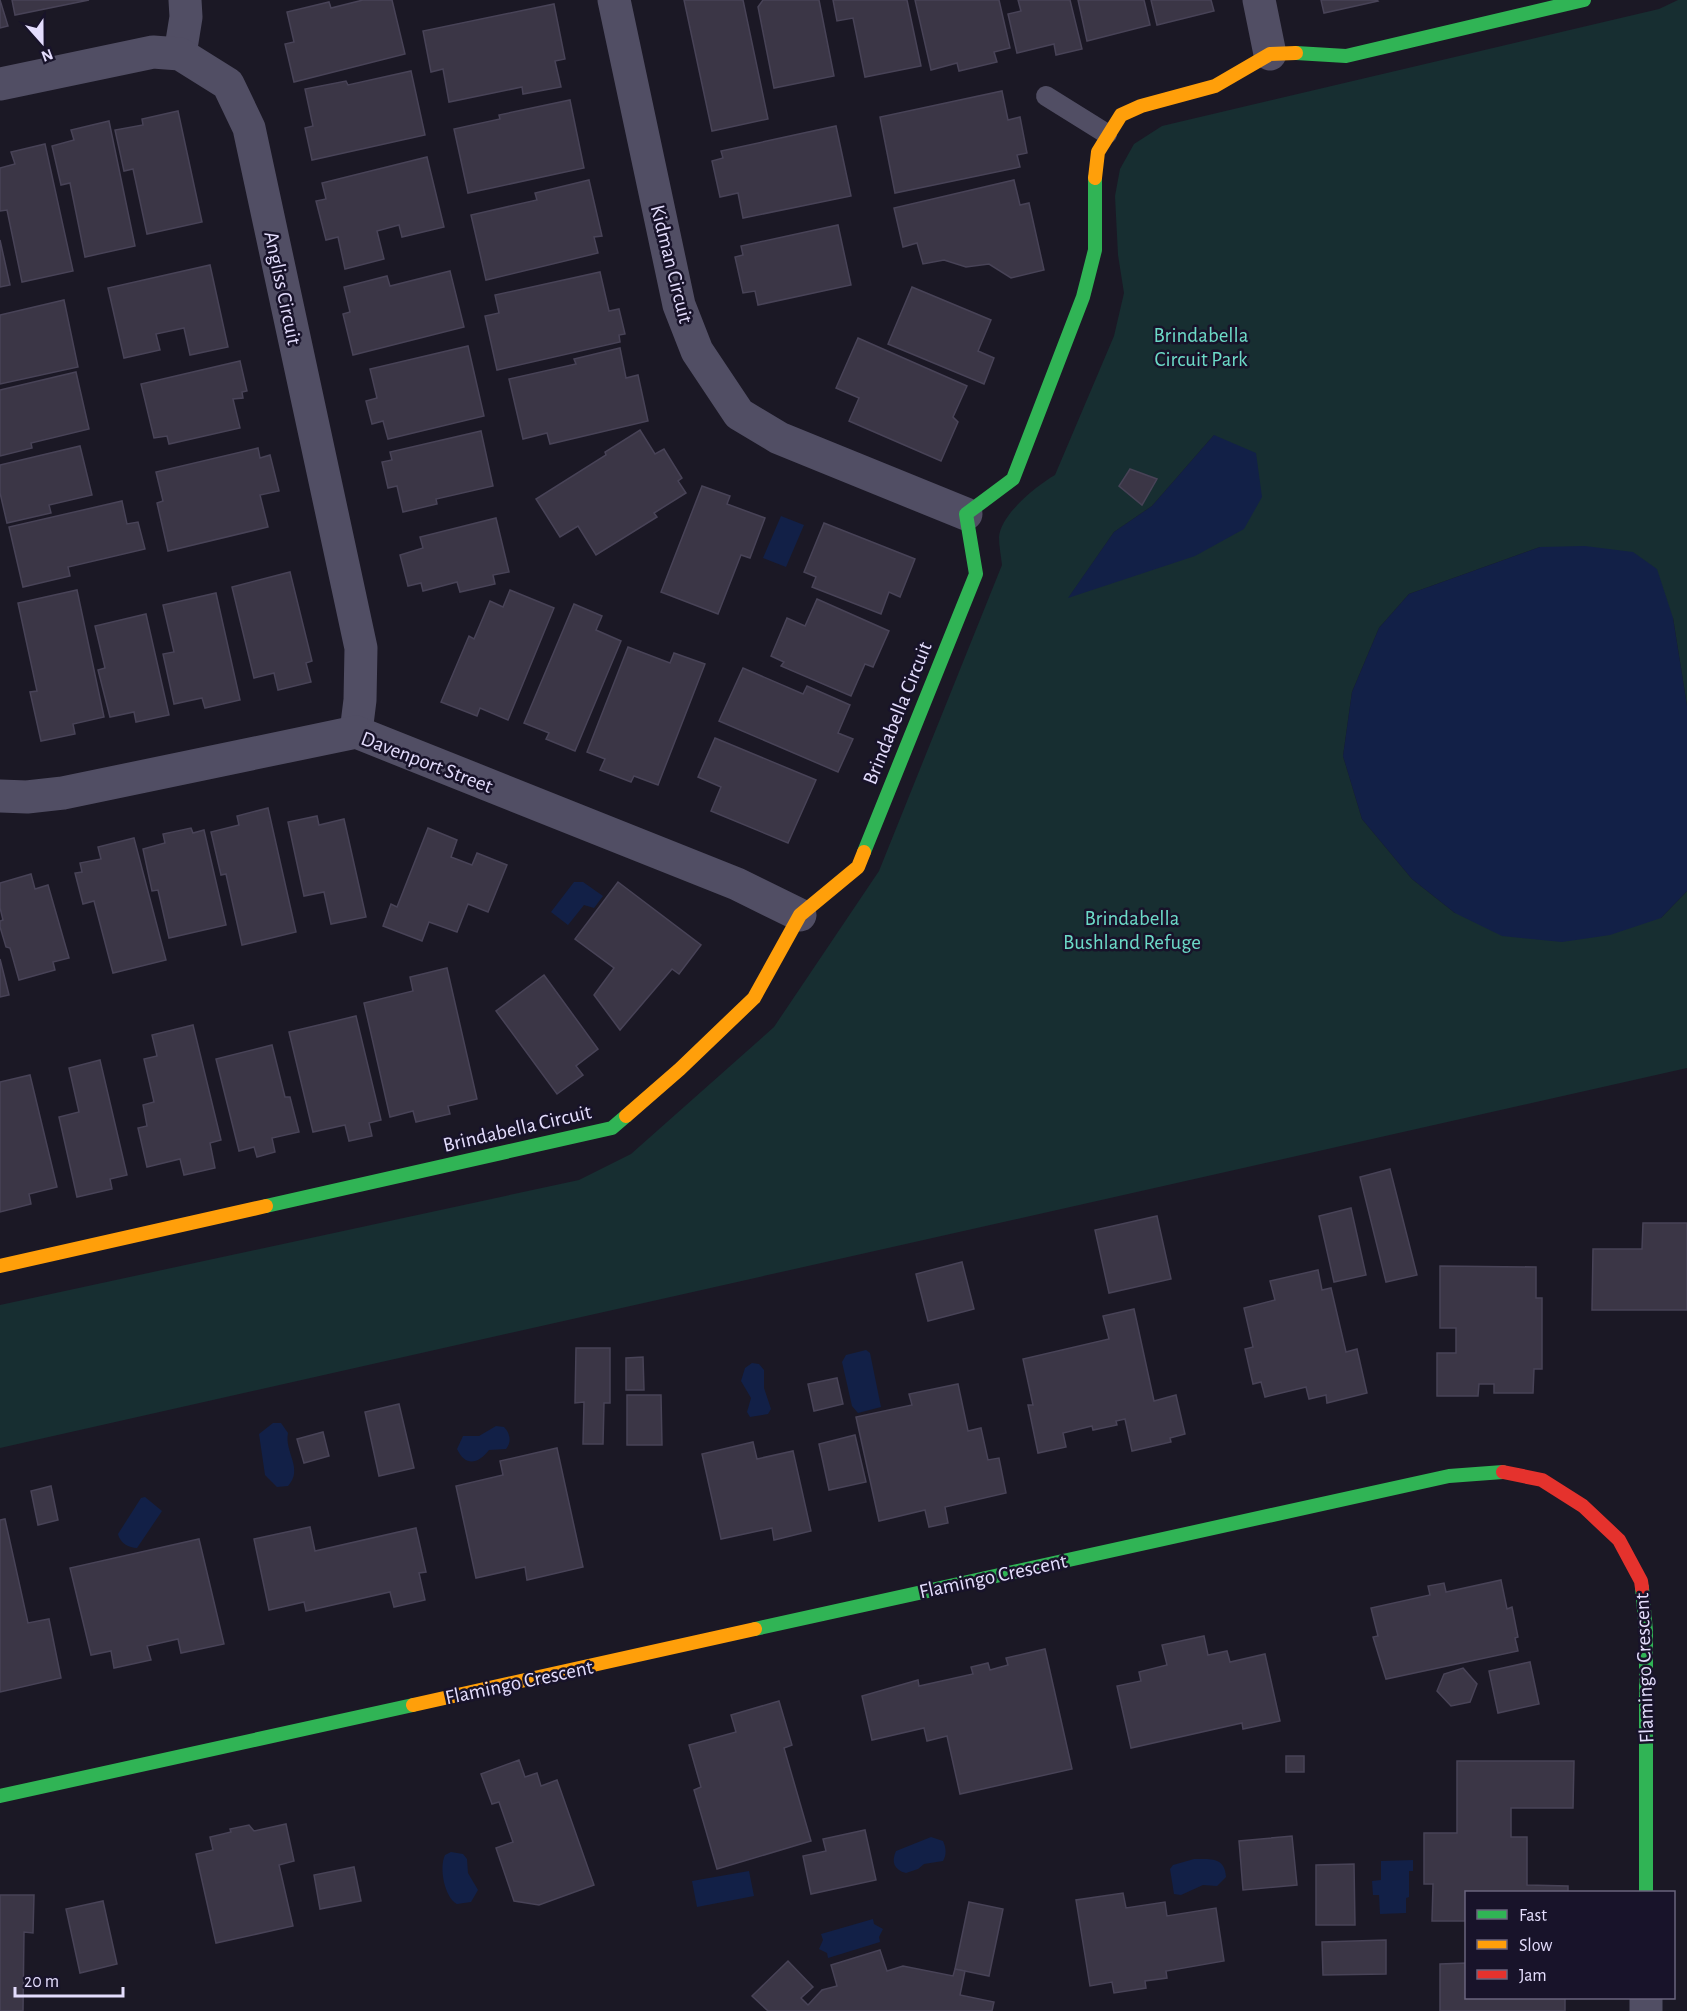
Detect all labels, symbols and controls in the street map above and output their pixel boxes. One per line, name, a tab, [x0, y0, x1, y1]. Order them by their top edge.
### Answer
north arrow	[12, 12, 72, 72]
text: N	[39, 46, 55, 65]
street label: Kidman Circuit	[647, 203, 696, 326]
street label: Angliss Circuit	[260, 229, 305, 347]
park label: Brindabella Circuit Park	[1154, 325, 1249, 370]
street label: Brindabella Circuit	[859, 639, 936, 787]
street label: Davenport Street	[358, 728, 496, 797]
park label: Brindabella Bushland Refuge	[1063, 908, 1201, 953]
street label: Brindabella Circuit	[441, 1101, 594, 1156]
street label: Flamingo Crescent	[917, 1551, 1069, 1602]
street label: Flamingo Crescent	[1631, 1592, 1658, 1744]
street label: Flamingo Crescent	[443, 1657, 595, 1708]
legend	[1465, 1891, 1675, 1999]
text: Fast	[1519, 1907, 1547, 1925]
text: Slow	[1519, 1937, 1552, 1955]
scale bar	[15, 1960, 123, 1998]
text: Jam	[1519, 1967, 1547, 1985]
text: 20 m	[24, 1973, 59, 1991]

